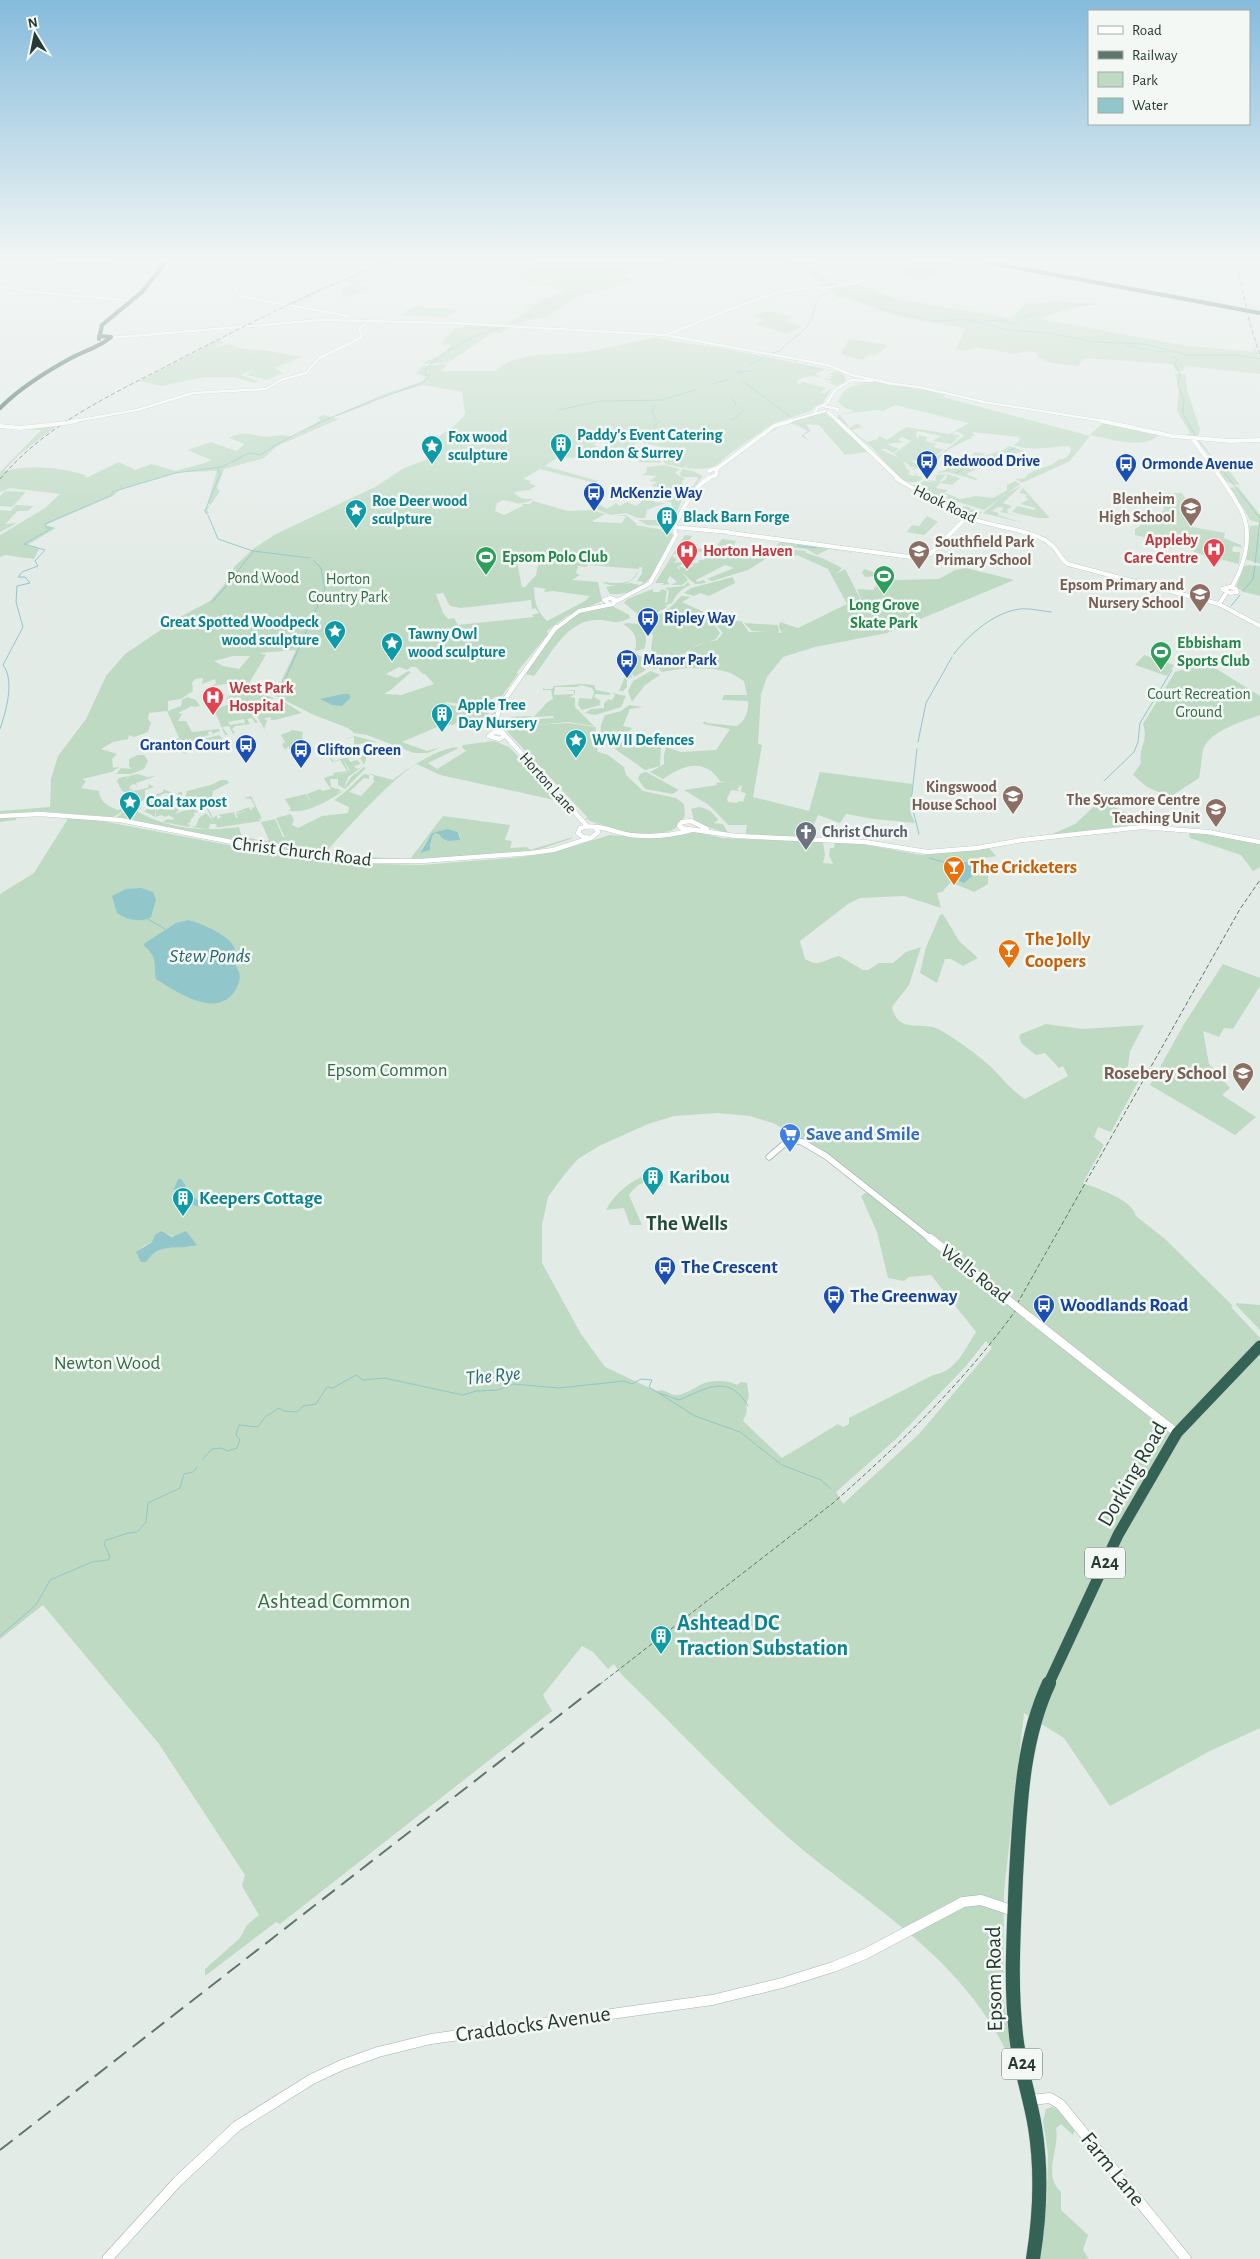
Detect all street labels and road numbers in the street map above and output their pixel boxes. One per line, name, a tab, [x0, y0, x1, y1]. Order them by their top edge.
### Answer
street label: Hook Road	[911, 482, 979, 526]
street label: Horton Lane	[516, 749, 580, 817]
street label: Christ Church Road	[231, 834, 373, 870]
street label: Wells Road	[937, 1241, 1013, 1307]
street label: Dorking Road	[1093, 1418, 1171, 1530]
road number: A24	[1085, 1548, 1125, 1579]
street label: Epsom Road	[982, 1926, 1006, 2032]
street label: Craddocks Avenue	[454, 2002, 612, 2046]
road number: A24	[1002, 2048, 1042, 2080]
street label: Farm Lane	[1077, 2128, 1149, 2210]

